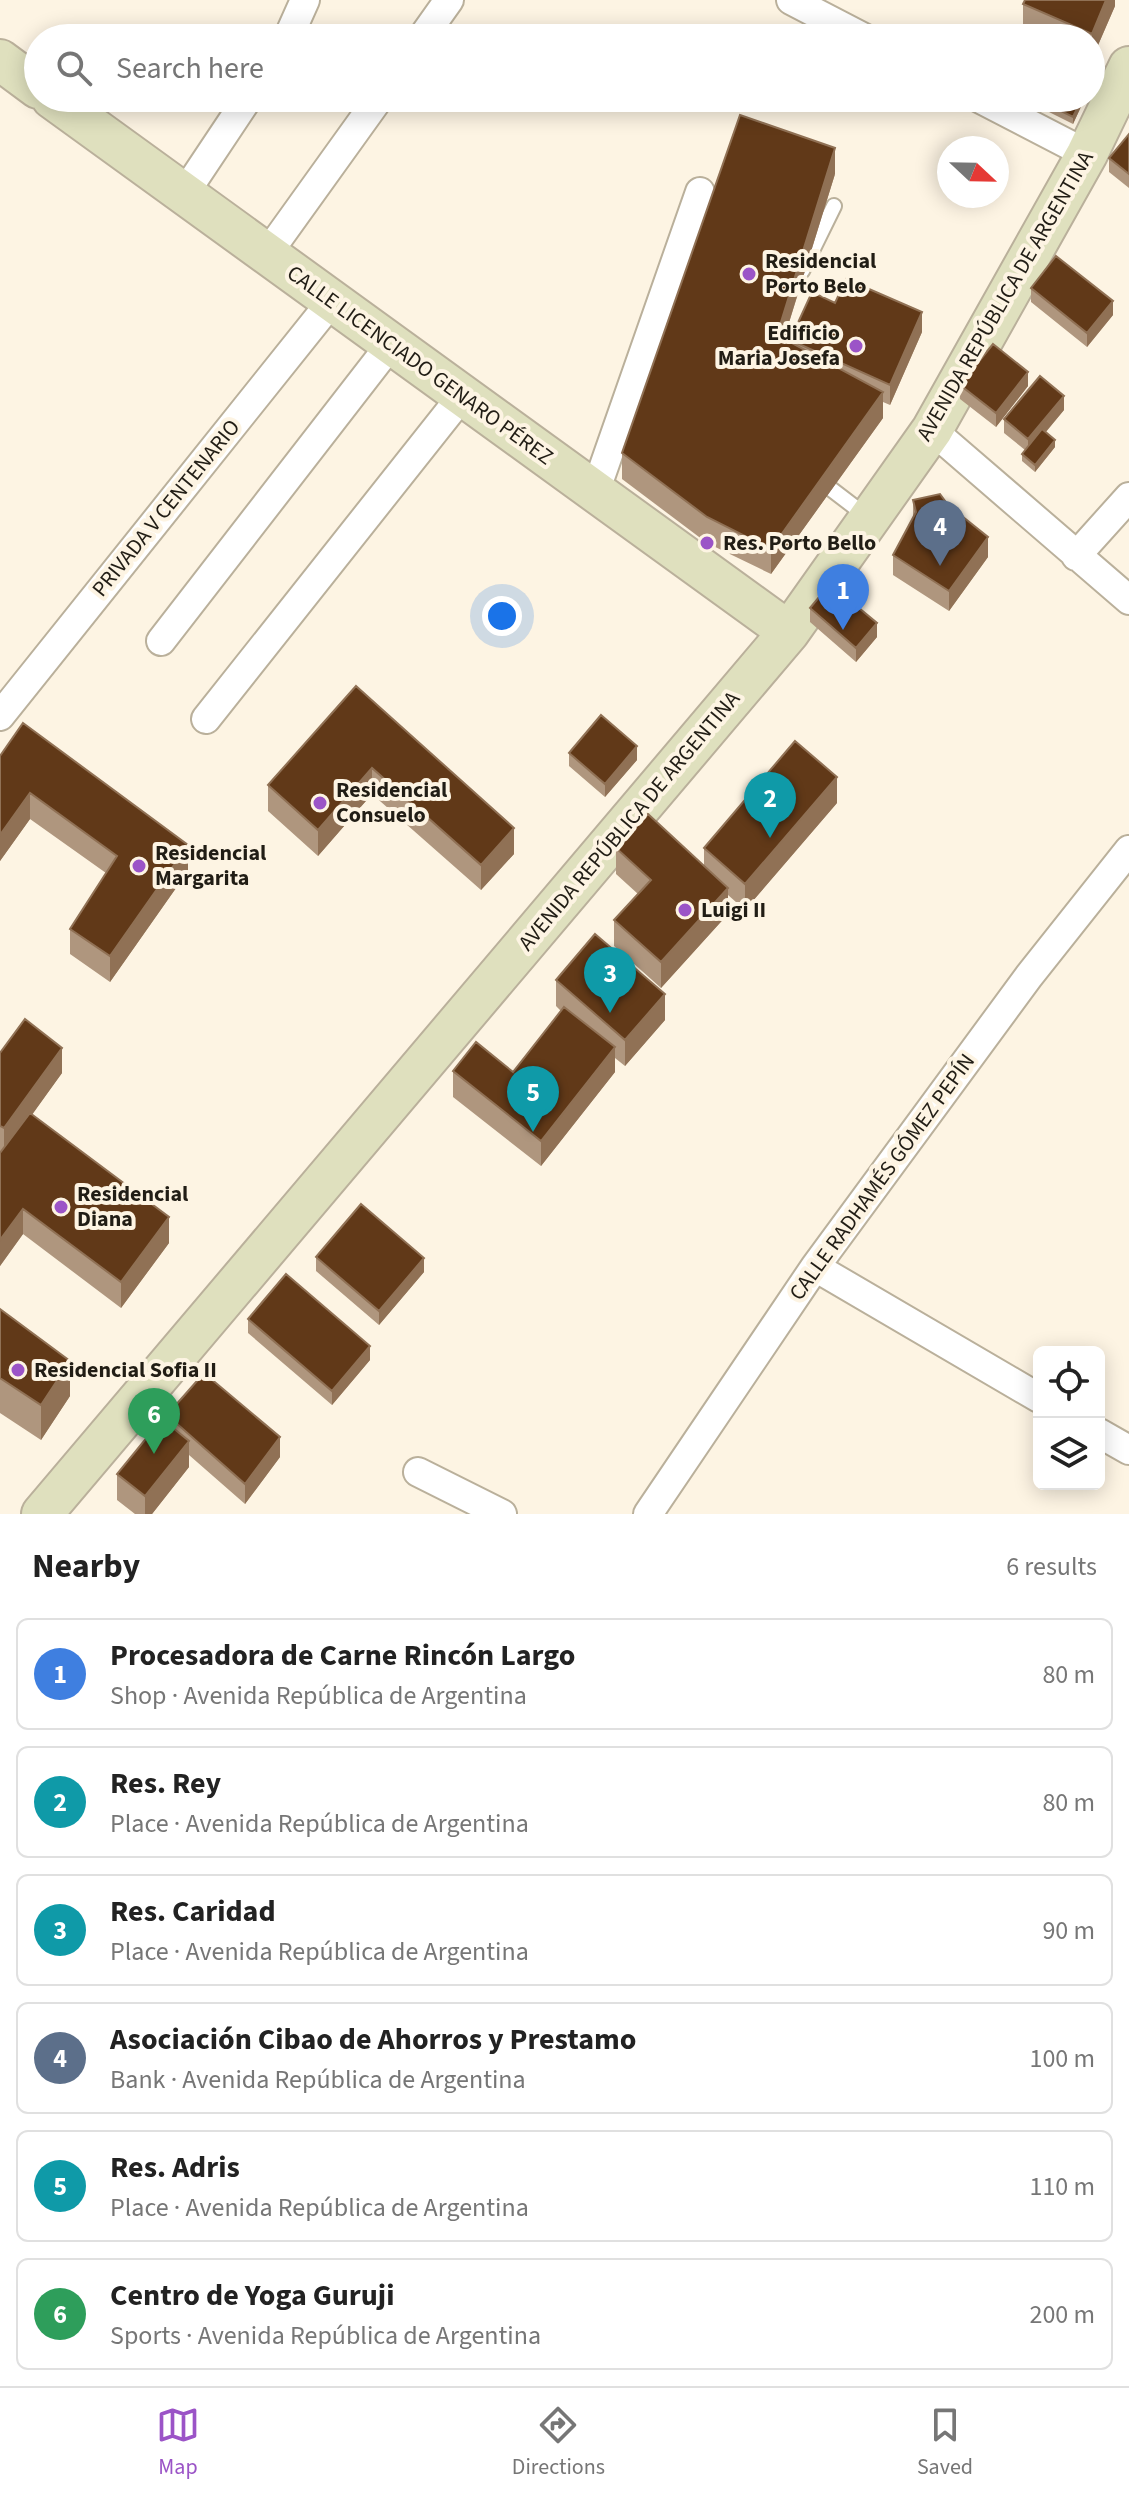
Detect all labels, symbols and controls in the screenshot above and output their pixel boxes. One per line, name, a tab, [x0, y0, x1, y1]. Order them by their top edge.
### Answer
search box	[24, 24, 1105, 112]
icon: search	[52, 46, 96, 90]
text: Search here	[116, 47, 264, 90]
north arrow	[937, 136, 1009, 208]
street label: AVENIDA REPÚBLICA DE ARGENTINA	[909, 145, 1101, 447]
place label: Residencial Porto Belo	[765, 245, 877, 302]
street label: CALLE LICENCIADO GENARO PÉREZ	[280, 257, 560, 473]
marker: Residencial Porto Belo	[740, 265, 758, 283]
place label: Edificio Maria Josefa	[718, 317, 840, 374]
marker: Edificio Maria Josefa	[847, 337, 865, 355]
street label: PRIVADA V CENTENARIO	[84, 412, 248, 604]
pin: 4	[914, 500, 966, 566]
place label: Res. Porto Bello	[723, 527, 876, 559]
marker: Res. Porto Bello	[698, 534, 716, 552]
pin: 1	[817, 564, 869, 630]
your location	[482, 596, 522, 636]
street label: AVENIDA REPÚBLICA DE ARGENTINA	[511, 684, 747, 958]
pin: 2	[744, 772, 796, 838]
place label: Residencial Consuelo	[336, 774, 448, 831]
marker: Residencial Consuelo	[311, 794, 329, 812]
place label: Residencial Margarita	[155, 837, 267, 894]
marker: Residencial Margarita	[130, 857, 148, 875]
place label: Luigi II	[701, 894, 766, 926]
marker: Luigi II	[676, 901, 694, 919]
pin: 3	[584, 947, 636, 1013]
street label: CALLE RADHAMÉS GÓMEZ PEPÍN	[781, 1047, 983, 1307]
pin: 5	[507, 1066, 559, 1132]
place label: Residencial Diana	[77, 1178, 189, 1235]
marker: Residencial Diana	[52, 1198, 70, 1216]
map controls	[1033, 1346, 1105, 1490]
button: locate	[1033, 1346, 1105, 1418]
place label: Residencial Sofia II	[34, 1354, 217, 1386]
marker: Residencial Sofia II	[9, 1361, 27, 1379]
pin: 6	[128, 1388, 180, 1454]
button: layers	[1033, 1418, 1105, 1490]
text: Nearby	[32, 1542, 140, 1591]
text: 6 results	[1006, 1548, 1097, 1585]
text: Procesadora de Carne Rincón Largo	[110, 1634, 575, 1677]
text: 1	[53, 1656, 67, 1693]
text: 80 m	[1042, 1656, 1095, 1693]
text: Shop · Avenida República de Argentina	[110, 1677, 527, 1714]
text: Res. Rey	[110, 1762, 221, 1805]
text: 2	[53, 1784, 67, 1821]
text: 80 m	[1042, 1784, 1095, 1821]
text: Place · Avenida República de Argentina	[110, 1805, 529, 1842]
text: Res. Caridad	[110, 1890, 276, 1933]
text: 3	[53, 1912, 67, 1949]
text: 90 m	[1042, 1912, 1095, 1949]
text: Place · Avenida República de Argentina	[110, 1933, 529, 1970]
text: Asociación Cibao de Ahorros y Prestamo	[110, 2018, 636, 2061]
text: 4	[53, 2040, 67, 2077]
text: 100 m	[1029, 2040, 1095, 2077]
text: Bank · Avenida República de Argentina	[110, 2061, 526, 2098]
text: Res. Adris	[110, 2146, 240, 2189]
text: 5	[53, 2168, 67, 2205]
text: 110 m	[1029, 2168, 1095, 2205]
text: Place · Avenida República de Argentina	[110, 2189, 529, 2226]
text: Centro de Yoga Guruji	[110, 2274, 394, 2317]
text: 6	[53, 2296, 67, 2333]
text: 200 m	[1029, 2296, 1095, 2333]
text: Sports · Avenida República de Argentina	[110, 2317, 541, 2354]
tab: Map	[156, 2403, 200, 2483]
tab: Directions	[512, 2403, 605, 2483]
tab: Saved	[917, 2403, 973, 2483]

